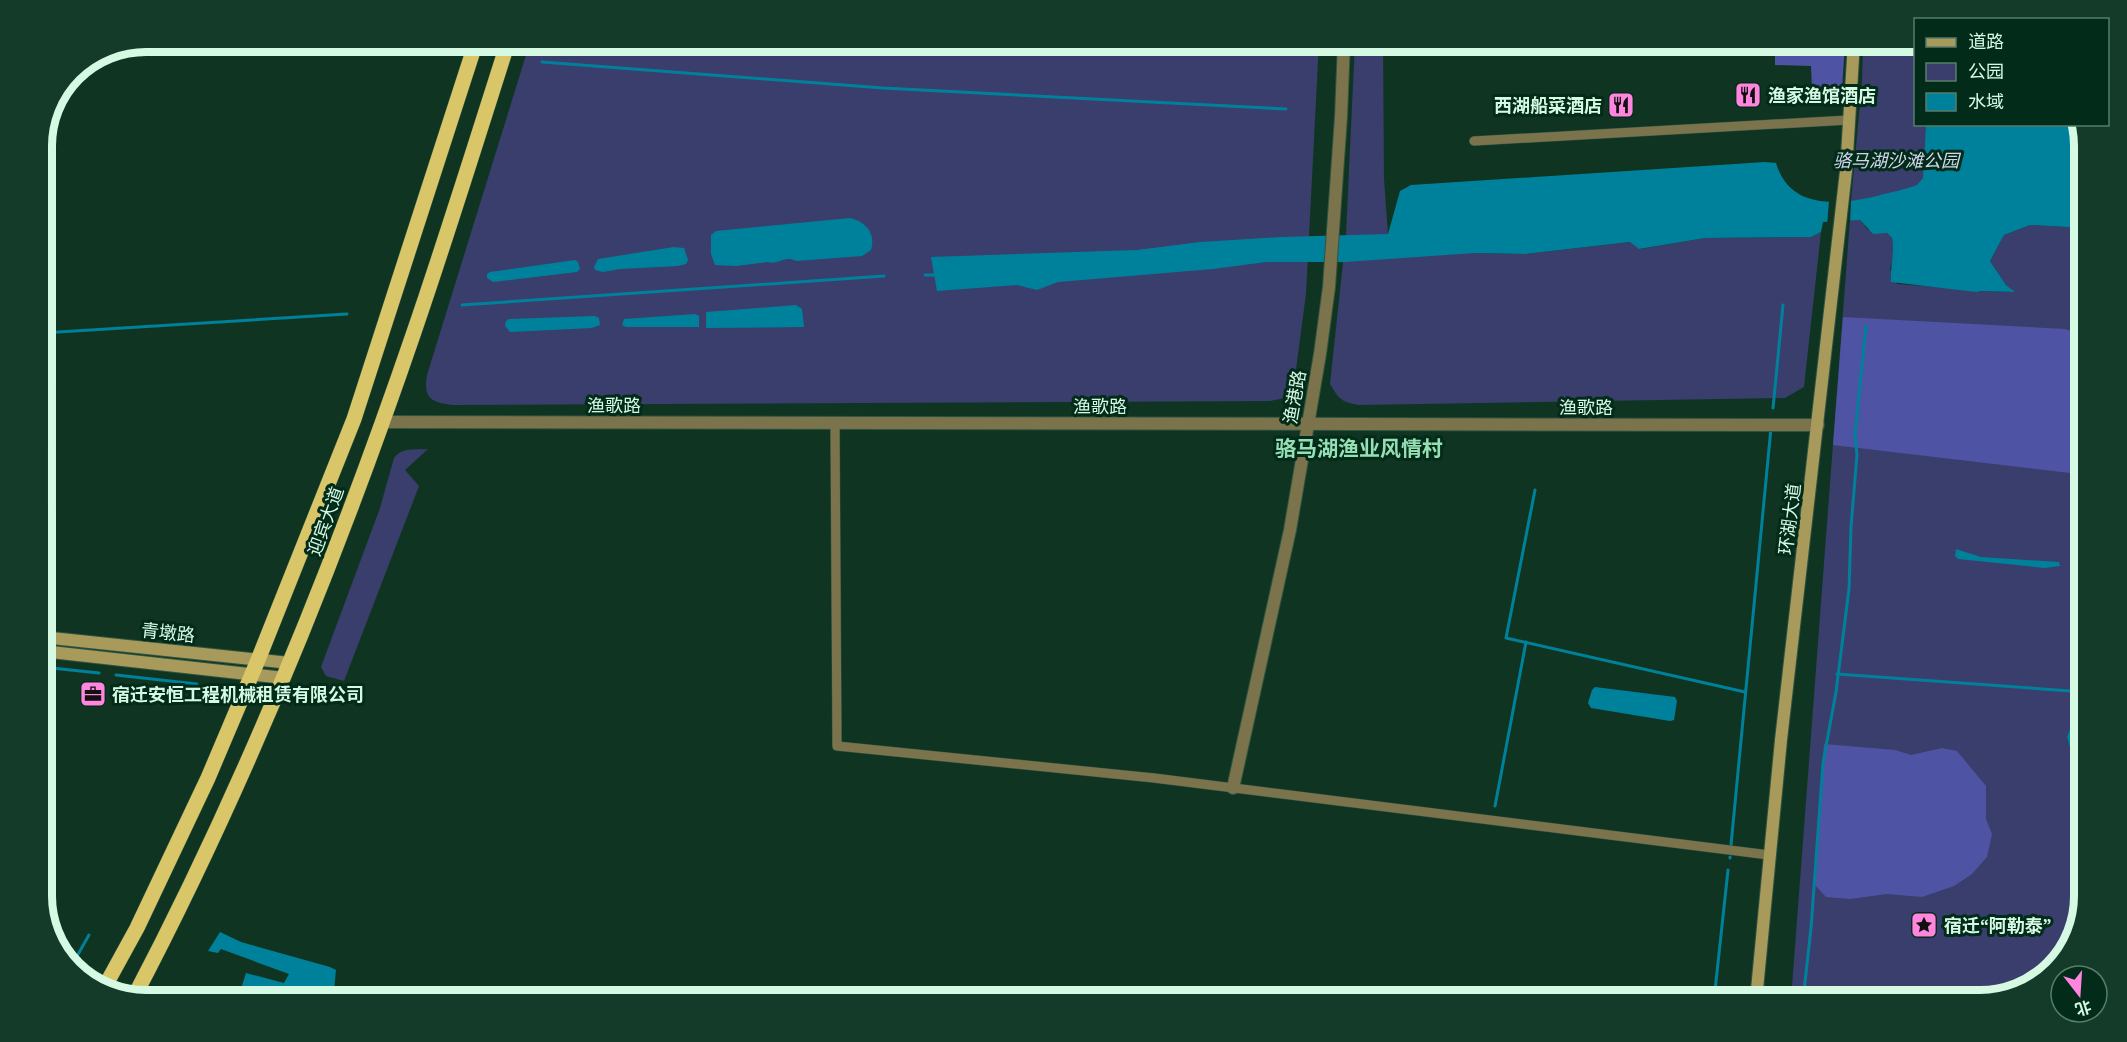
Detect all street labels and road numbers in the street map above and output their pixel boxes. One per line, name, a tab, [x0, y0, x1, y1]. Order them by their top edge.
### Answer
street label: 渔港路	[1277, 368, 1311, 426]
street label: 渔歌路	[587, 393, 641, 417]
street label: 渔歌路	[1073, 394, 1127, 418]
street label: 渔歌路	[1559, 395, 1613, 419]
street label: 环湖大道	[1773, 482, 1805, 556]
street label: 迎宾大道	[301, 483, 349, 559]
street label: 青墩路	[140, 617, 196, 647]

